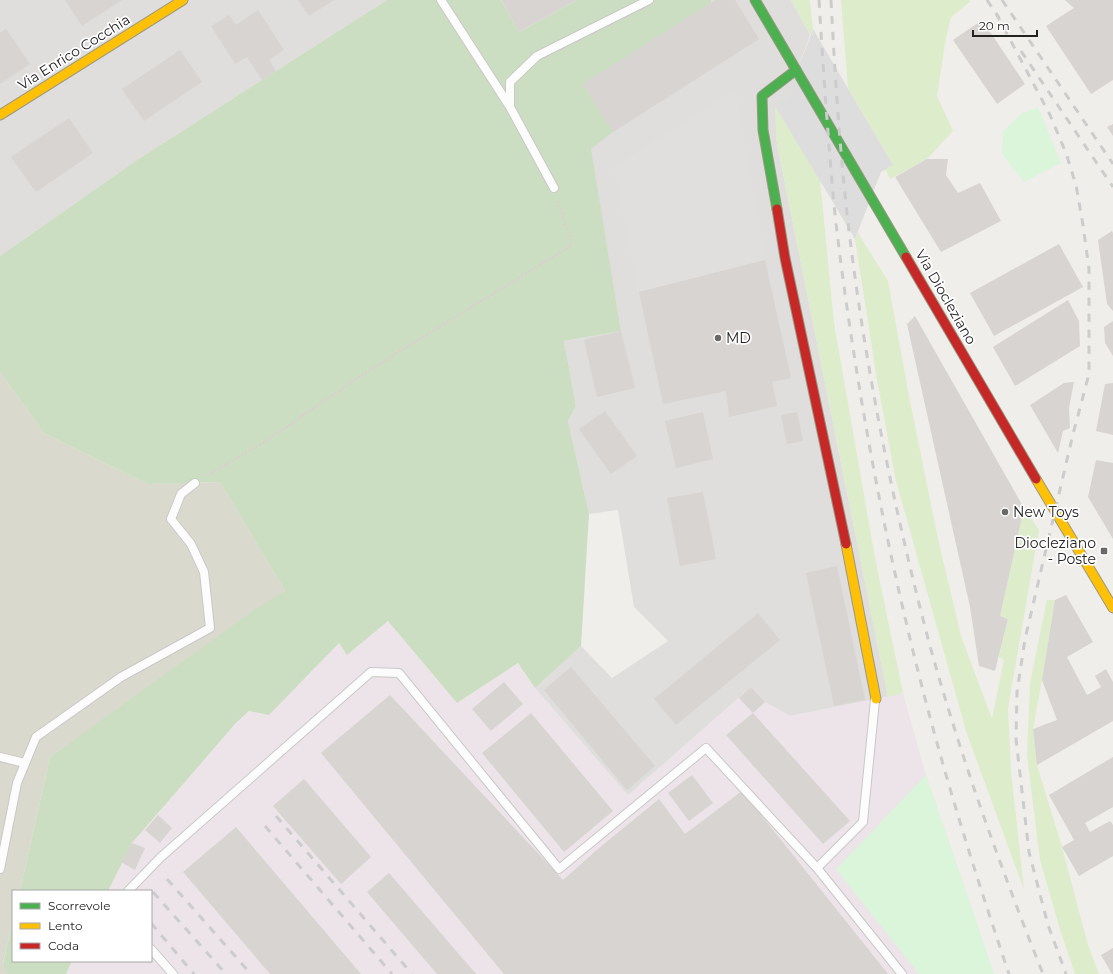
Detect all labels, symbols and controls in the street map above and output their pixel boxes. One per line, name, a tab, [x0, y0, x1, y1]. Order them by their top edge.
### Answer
street label: Via Enrico Cocchia	[15, 10, 133, 94]
scale bar	[973, 12, 1037, 38]
text: 20 m	[979, 18, 1010, 33]
street label: Via Diocleziano	[912, 246, 981, 348]
place label: MD	[726, 329, 751, 347]
marker: MD	[713, 333, 723, 343]
place label: New Toys	[1013, 503, 1079, 521]
marker: New Toys	[1000, 507, 1010, 517]
place label: Diocleziano - Poste	[1015, 534, 1096, 568]
marker: Diocleziano - Poste	[1099, 546, 1109, 556]
legend	[12, 890, 152, 962]
text: Scorrevole	[48, 898, 110, 913]
text: Lento	[48, 918, 83, 933]
text: Coda	[48, 938, 79, 953]

